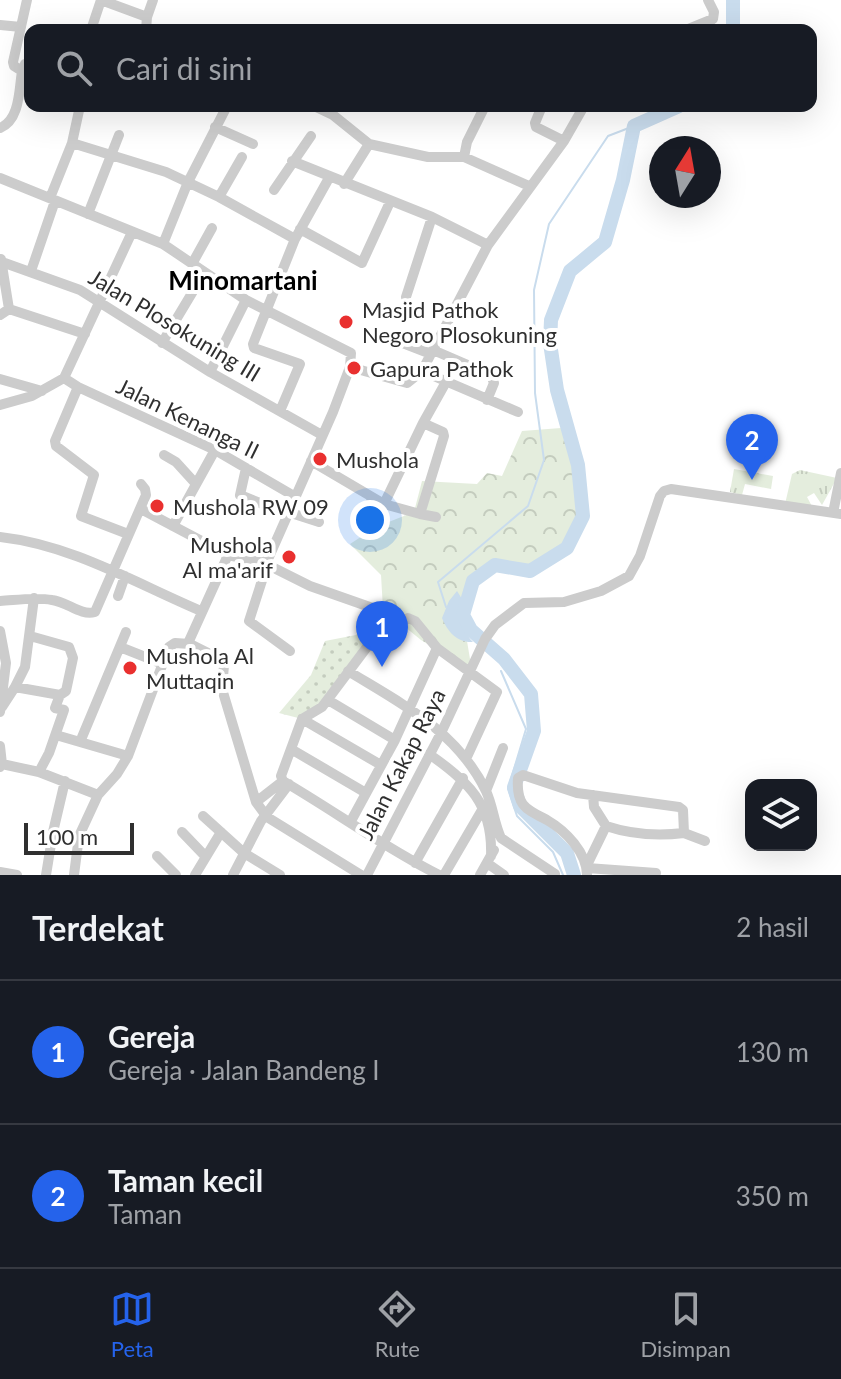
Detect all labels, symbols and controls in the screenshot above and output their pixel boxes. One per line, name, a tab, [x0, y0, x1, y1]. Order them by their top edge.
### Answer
search box	[24, 24, 817, 112]
icon: search	[52, 46, 96, 90]
text: Cari di sini	[116, 50, 253, 86]
north arrow	[649, 136, 721, 208]
street label: Jalan Plosokuning III	[84, 263, 266, 387]
district label: Minomartani	[168, 264, 318, 296]
place label: Masjid Pathok Negoro Plosokuning	[362, 296, 557, 348]
marker: Masjid Pathok Negoro Plosokuning	[337, 313, 355, 331]
place label: Gapura Pathok	[370, 355, 514, 382]
marker: Gapura Pathok	[345, 359, 363, 377]
street label: Jalan Kenanga II	[112, 372, 264, 464]
pin: 2	[726, 414, 778, 480]
place label: Mushola	[336, 446, 419, 473]
marker: Mushola	[311, 450, 329, 468]
place label: Mushola RW 09	[173, 493, 329, 520]
marker: Mushola RW 09	[148, 497, 166, 515]
your location	[350, 500, 390, 540]
place label: Mushola Al ma'arif	[182, 531, 273, 583]
marker: Mushola Al ma'arif	[280, 548, 298, 566]
pin: 1	[356, 601, 408, 667]
place label: Mushola Al Muttaqin	[146, 642, 254, 694]
marker: Mushola Al Muttaqin	[121, 659, 139, 677]
street label: Jalan Kakap Raya	[351, 684, 451, 844]
map controls	[745, 779, 817, 851]
button: layers	[745, 779, 817, 851]
scale bar	[24, 819, 134, 855]
text: 100 m	[36, 823, 98, 850]
text: Terdekat	[32, 907, 164, 948]
text: 2 hasil	[736, 911, 809, 943]
text: Gereja	[108, 1018, 195, 1054]
text: 1	[50, 1036, 66, 1068]
text: 130 m	[736, 1036, 809, 1068]
text: Gereja · Jalan Bandeng I	[108, 1054, 380, 1086]
text: Taman kecil	[108, 1162, 263, 1198]
text: 2	[50, 1180, 66, 1212]
text: 350 m	[736, 1180, 809, 1212]
text: Taman	[108, 1198, 182, 1230]
tab: Peta	[110, 1287, 154, 1362]
tab: Rute	[375, 1287, 420, 1362]
tab: Disimpan	[640, 1287, 731, 1362]

